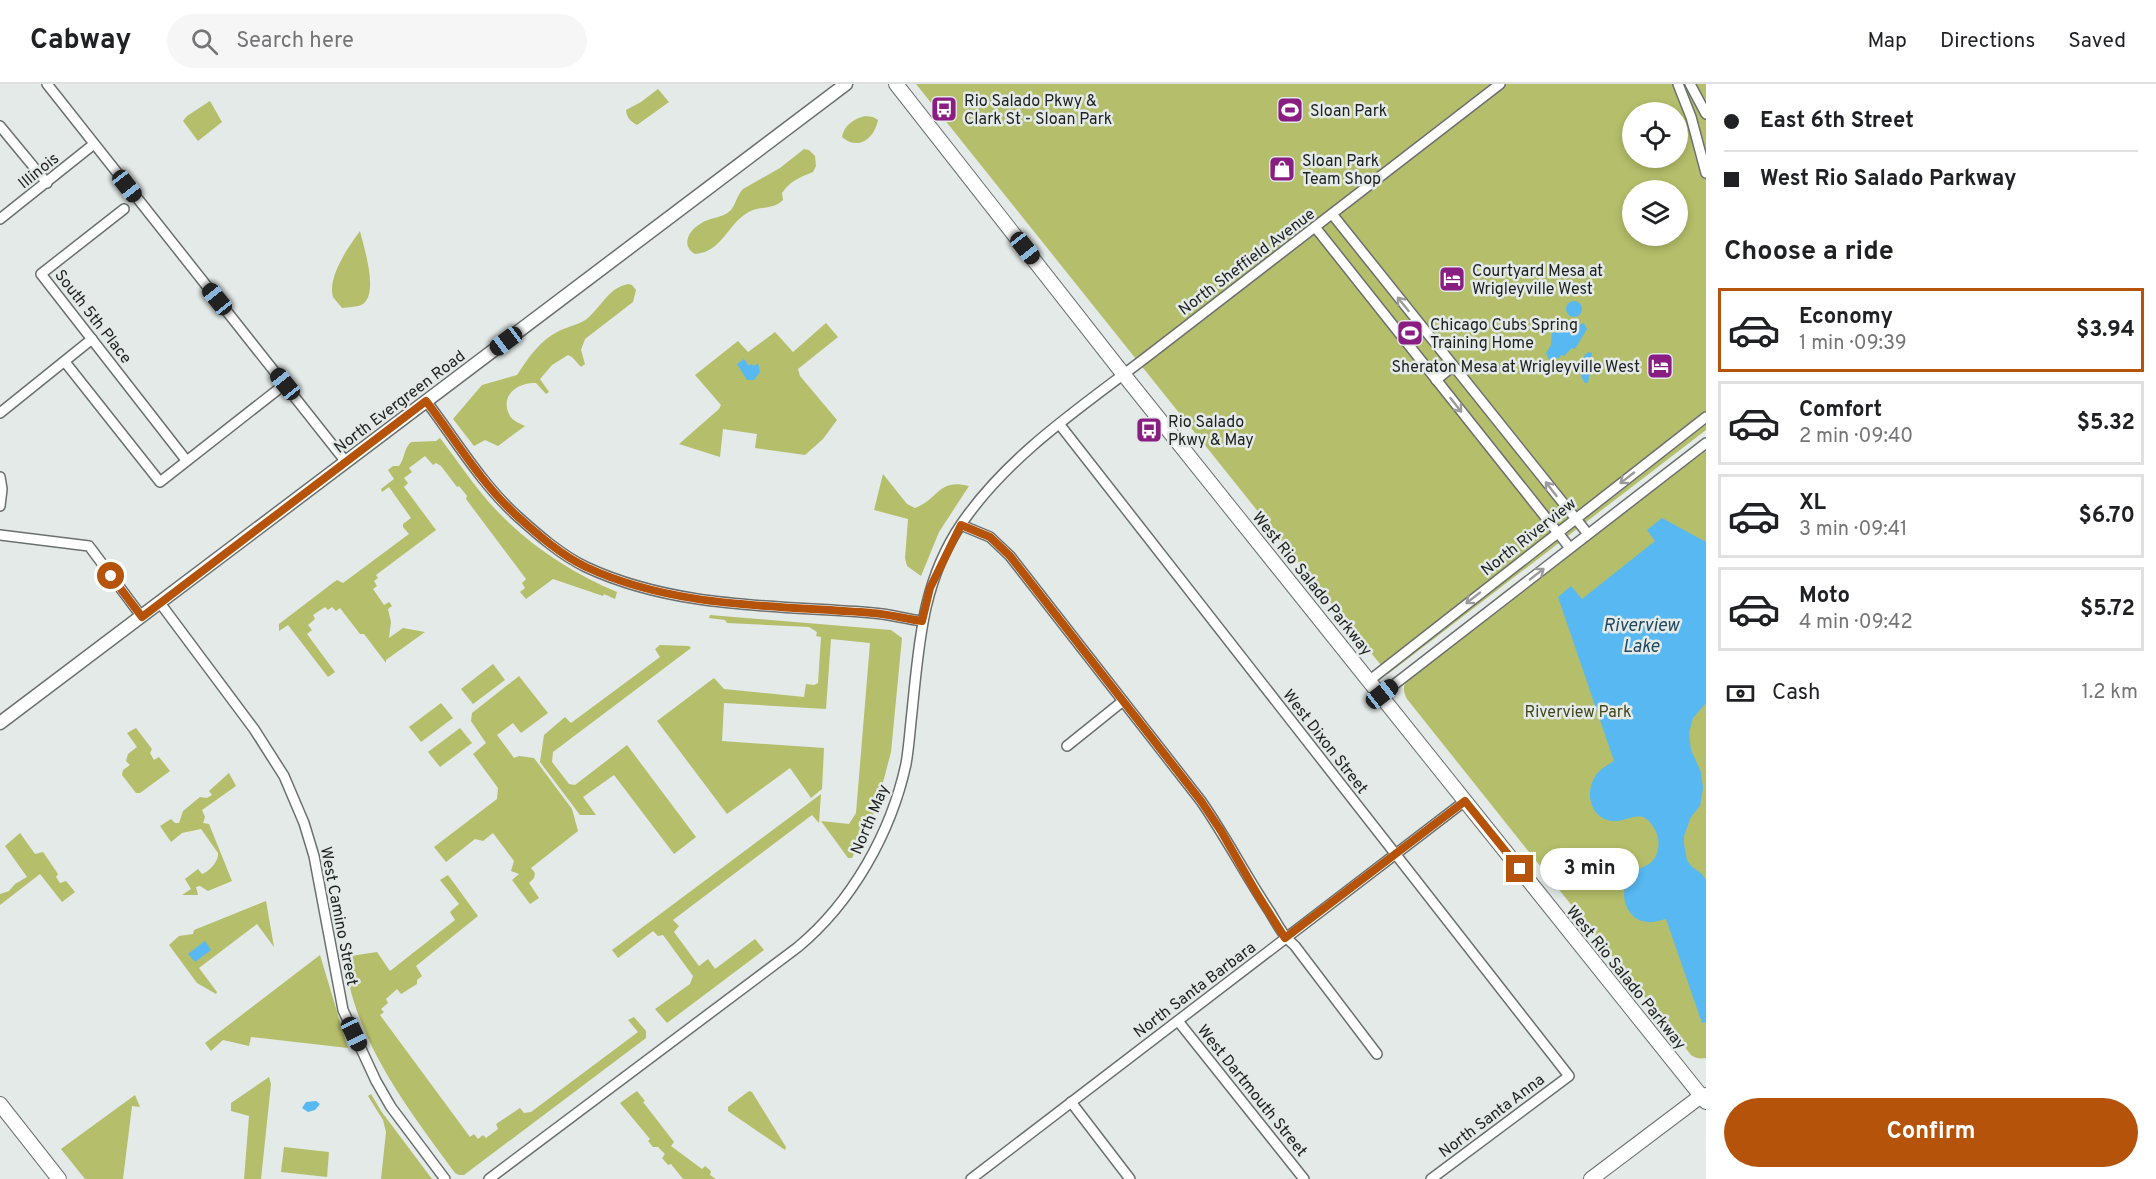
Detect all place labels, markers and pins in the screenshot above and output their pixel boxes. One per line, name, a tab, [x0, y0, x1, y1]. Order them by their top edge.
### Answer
place label: Rio Salado Pkwy & Clark St - Sloan Park	[964, 92, 1112, 130]
bus stop icon: Rio Salado Pkwy & Clark St - Sloan Park	[929, 94, 959, 124]
sports icon: Sloan Park	[1275, 95, 1305, 125]
place label: Sloan Park	[1310, 102, 1387, 122]
place label: Sloan Park Team Shop	[1302, 152, 1381, 190]
shop icon: Sloan Park Team Shop	[1267, 154, 1297, 184]
place label: Courtyard Mesa at Wrigleyville West	[1472, 262, 1603, 300]
hotel icon: Courtyard Mesa at Wrigleyville West	[1437, 264, 1467, 294]
place label: Chicago Cubs Spring Training Home	[1430, 316, 1578, 354]
sports icon: Chicago Cubs Spring Training Home	[1395, 318, 1425, 348]
hotel icon: Sheraton Mesa at Wrigleyville West	[1645, 351, 1675, 381]
place label: Sheraton Mesa at Wrigleyville West	[1391, 358, 1640, 378]
place label: Rio Salado Pkwy & May	[1168, 413, 1254, 451]
bus stop icon: Rio Salado Pkwy & May	[1134, 415, 1164, 445]

